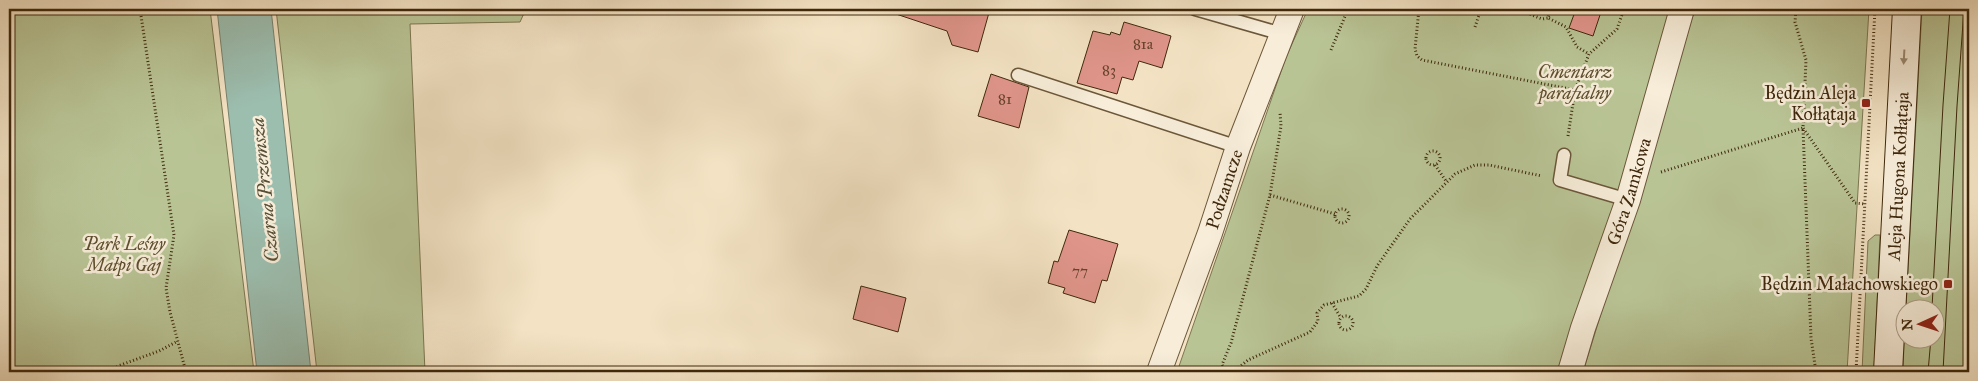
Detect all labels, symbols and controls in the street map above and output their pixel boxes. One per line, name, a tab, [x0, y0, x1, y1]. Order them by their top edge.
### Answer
house number: 81a	[1133, 35, 1154, 53]
one-way arrow	[1900, 50, 1908, 66]
house number: 83	[1102, 61, 1116, 79]
park label: Cmentarz parafialny	[1536, 61, 1612, 105]
place label: Będzin Aleja Kołłątaja	[1764, 82, 1856, 125]
house number: 81	[998, 90, 1012, 108]
street label: Aleja Hugona Kołłątaja	[1883, 91, 1914, 262]
marker: Będzin Aleja Kołłątaja	[1860, 97, 1872, 109]
water label: Czarna Przemsza	[245, 117, 284, 263]
street label: Góra Zamkowa	[1602, 135, 1656, 248]
street label: Podzamcze	[1201, 147, 1247, 232]
park label: Park Leśny Małpi Gaj	[83, 233, 166, 277]
house number: 77	[1072, 262, 1088, 280]
place label: Będzin Małachowskiego	[1761, 273, 1938, 296]
marker: Będzin Małachowskiego	[1942, 278, 1954, 290]
north arrow	[1896, 298, 1946, 348]
text: N	[1899, 318, 1916, 331]

